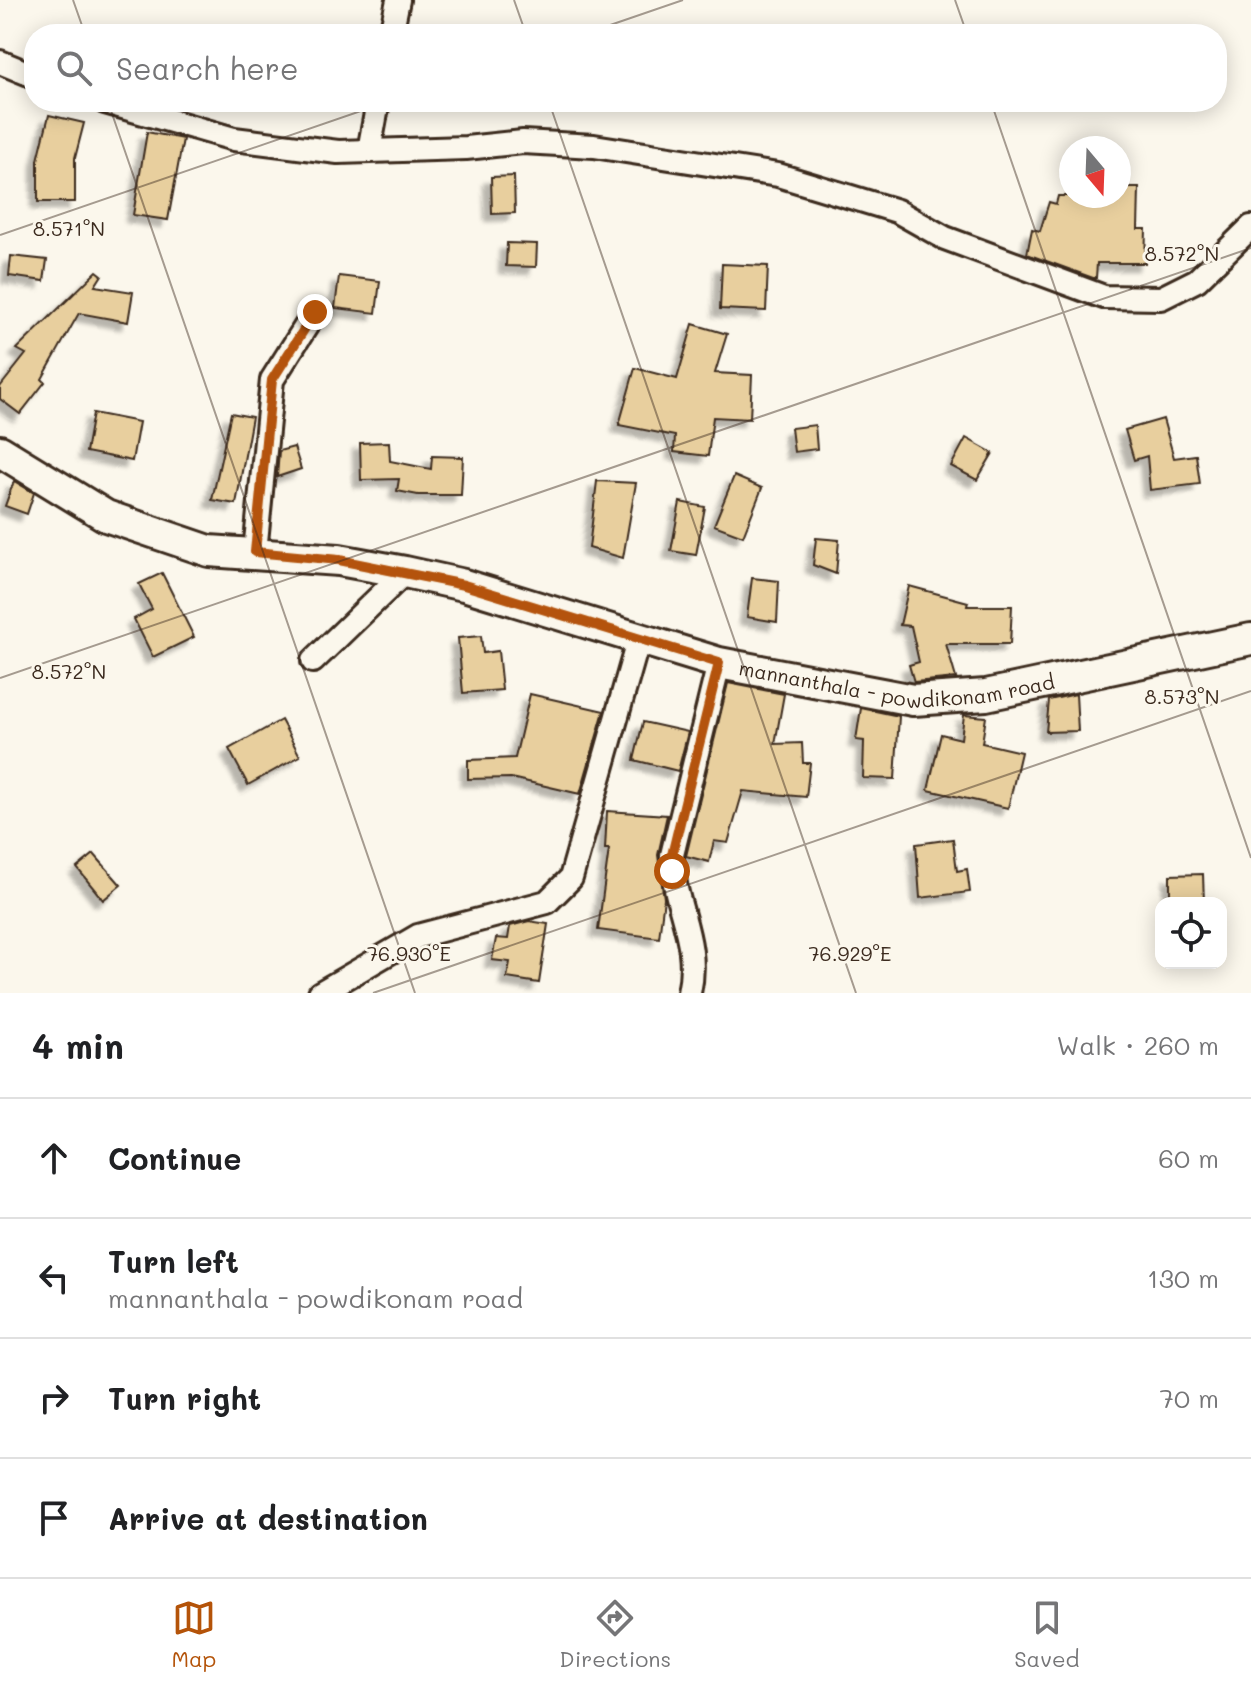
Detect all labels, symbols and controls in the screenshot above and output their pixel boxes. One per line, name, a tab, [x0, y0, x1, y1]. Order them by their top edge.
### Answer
search box	[24, 24, 1227, 112]
icon: search	[52, 46, 96, 90]
text: Search here	[116, 48, 299, 88]
north arrow	[1059, 136, 1131, 208]
text: 8.571°N	[33, 215, 105, 241]
text: 8.572°N	[1145, 240, 1219, 266]
route end	[297, 294, 333, 330]
street label: mannanthala - powdikonam road	[737, 654, 1057, 713]
text: 8.572°N	[32, 658, 106, 684]
text: 8.573°N	[1145, 683, 1219, 709]
route start	[654, 853, 690, 889]
map controls	[1155, 897, 1227, 969]
button: locate	[1155, 897, 1227, 969]
text: 76.930°E	[367, 940, 451, 966]
text: 76.929°E	[808, 940, 892, 966]
text: 4 min	[32, 1023, 124, 1068]
text: Walk · 260 m	[1056, 1028, 1219, 1062]
icon: ahead	[32, 1136, 76, 1180]
text: Continue	[108, 1138, 241, 1178]
text: 60 m	[1158, 1141, 1219, 1175]
text: Turn left	[108, 1241, 239, 1281]
icon: left	[32, 1256, 76, 1300]
text: 130 m	[1147, 1261, 1219, 1295]
text: mannanthala - powdikonam road	[108, 1281, 523, 1315]
icon: right	[32, 1376, 76, 1420]
text: Turn right	[108, 1378, 261, 1418]
text: 70 m	[1159, 1381, 1219, 1415]
icon: arrive	[32, 1496, 76, 1540]
text: Arrive at destination	[108, 1498, 428, 1538]
tab: Map	[172, 1596, 216, 1673]
tab: Directions	[559, 1596, 671, 1673]
tab: Saved	[1014, 1596, 1079, 1673]

